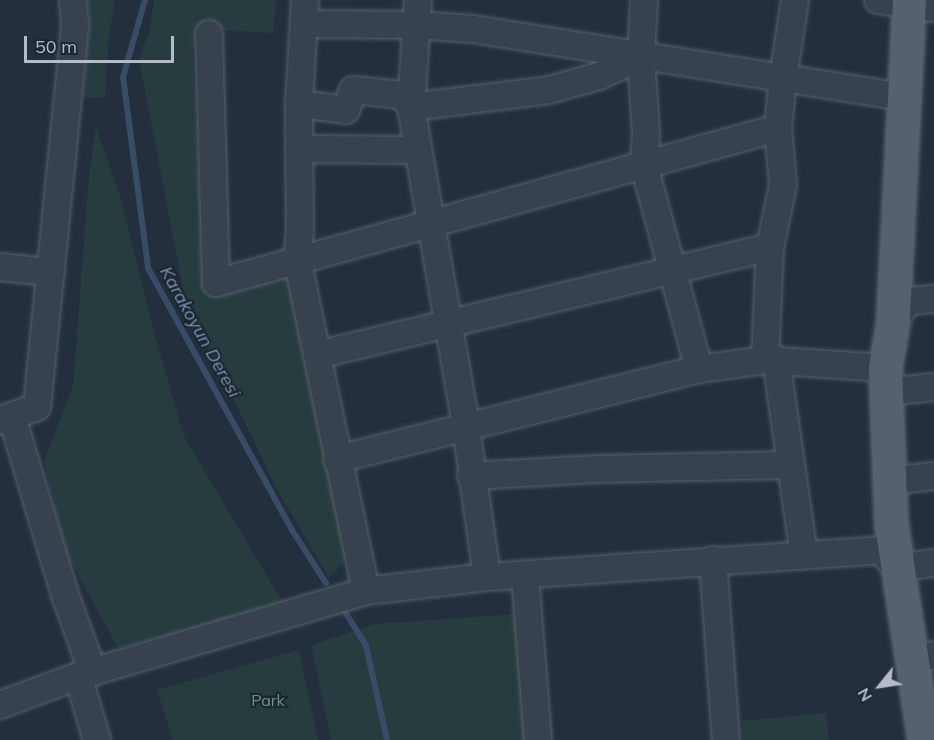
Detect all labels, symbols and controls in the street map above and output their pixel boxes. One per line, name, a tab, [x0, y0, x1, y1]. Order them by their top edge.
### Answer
scale bar	[27, 24, 177, 62]
text: 50 m	[35, 35, 77, 58]
water label: Karakoyun Deresi	[155, 263, 245, 401]
north arrow	[850, 656, 910, 716]
text: N	[853, 685, 876, 705]
park label: Park	[251, 690, 285, 710]

